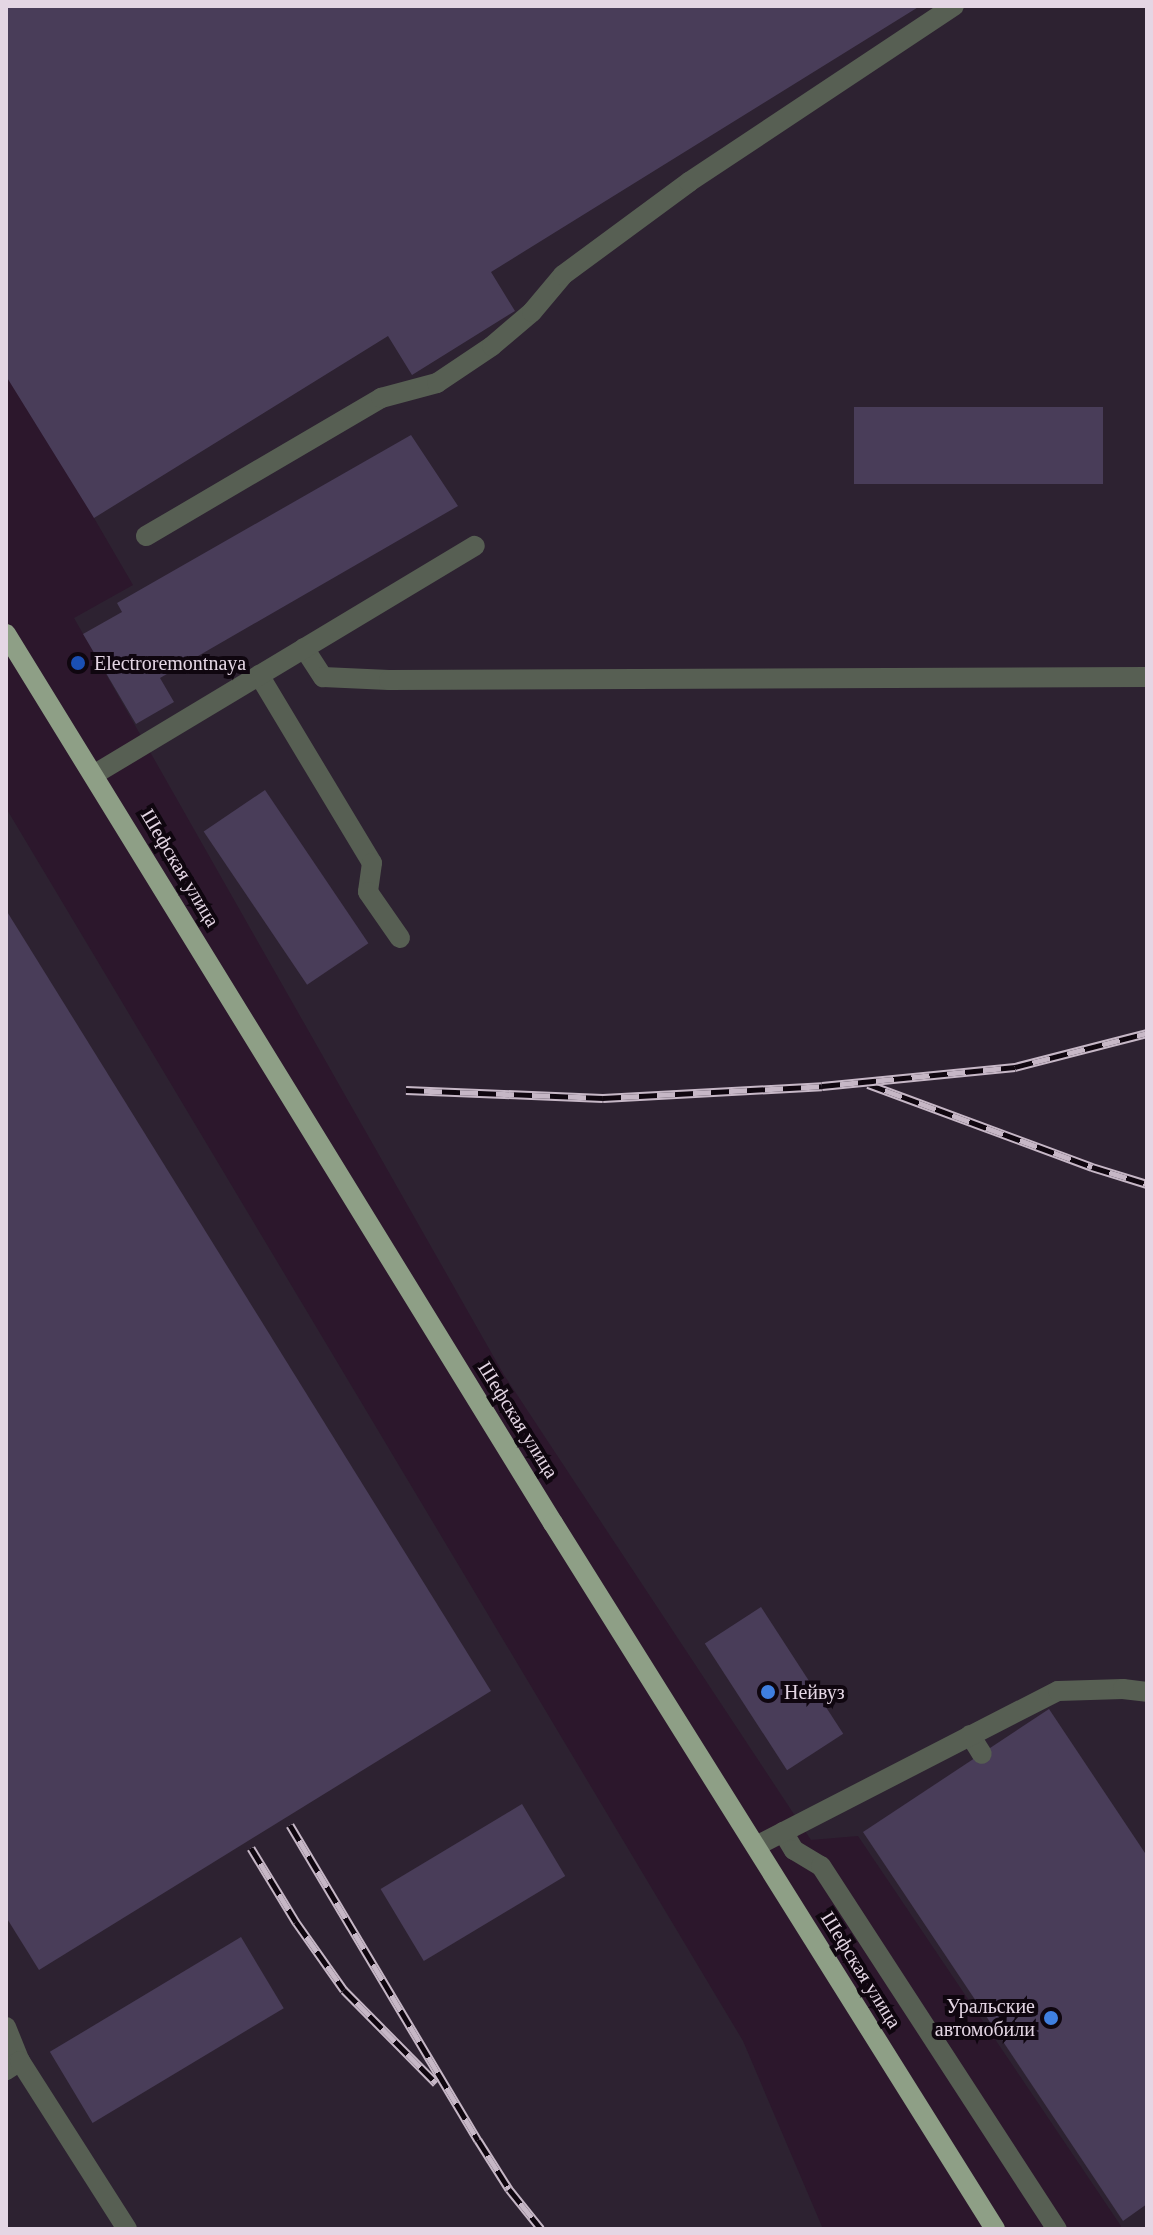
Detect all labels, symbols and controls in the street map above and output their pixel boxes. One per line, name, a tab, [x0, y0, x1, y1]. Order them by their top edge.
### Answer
place label: Electroremontnaya	[94, 651, 246, 675]
marker: Electroremontnaya	[69, 654, 87, 672]
street label: Шефская улица	[135, 805, 225, 931]
street label: Шефская улица	[473, 1357, 563, 1483]
place label: Нейвуз	[784, 1680, 845, 1704]
marker: Нейвуз	[759, 1683, 777, 1701]
street label: Шефская улица	[816, 1907, 906, 2033]
place label: Уральские автомобили	[935, 1994, 1035, 2041]
marker: Уральские автомобили	[1042, 2009, 1060, 2027]

